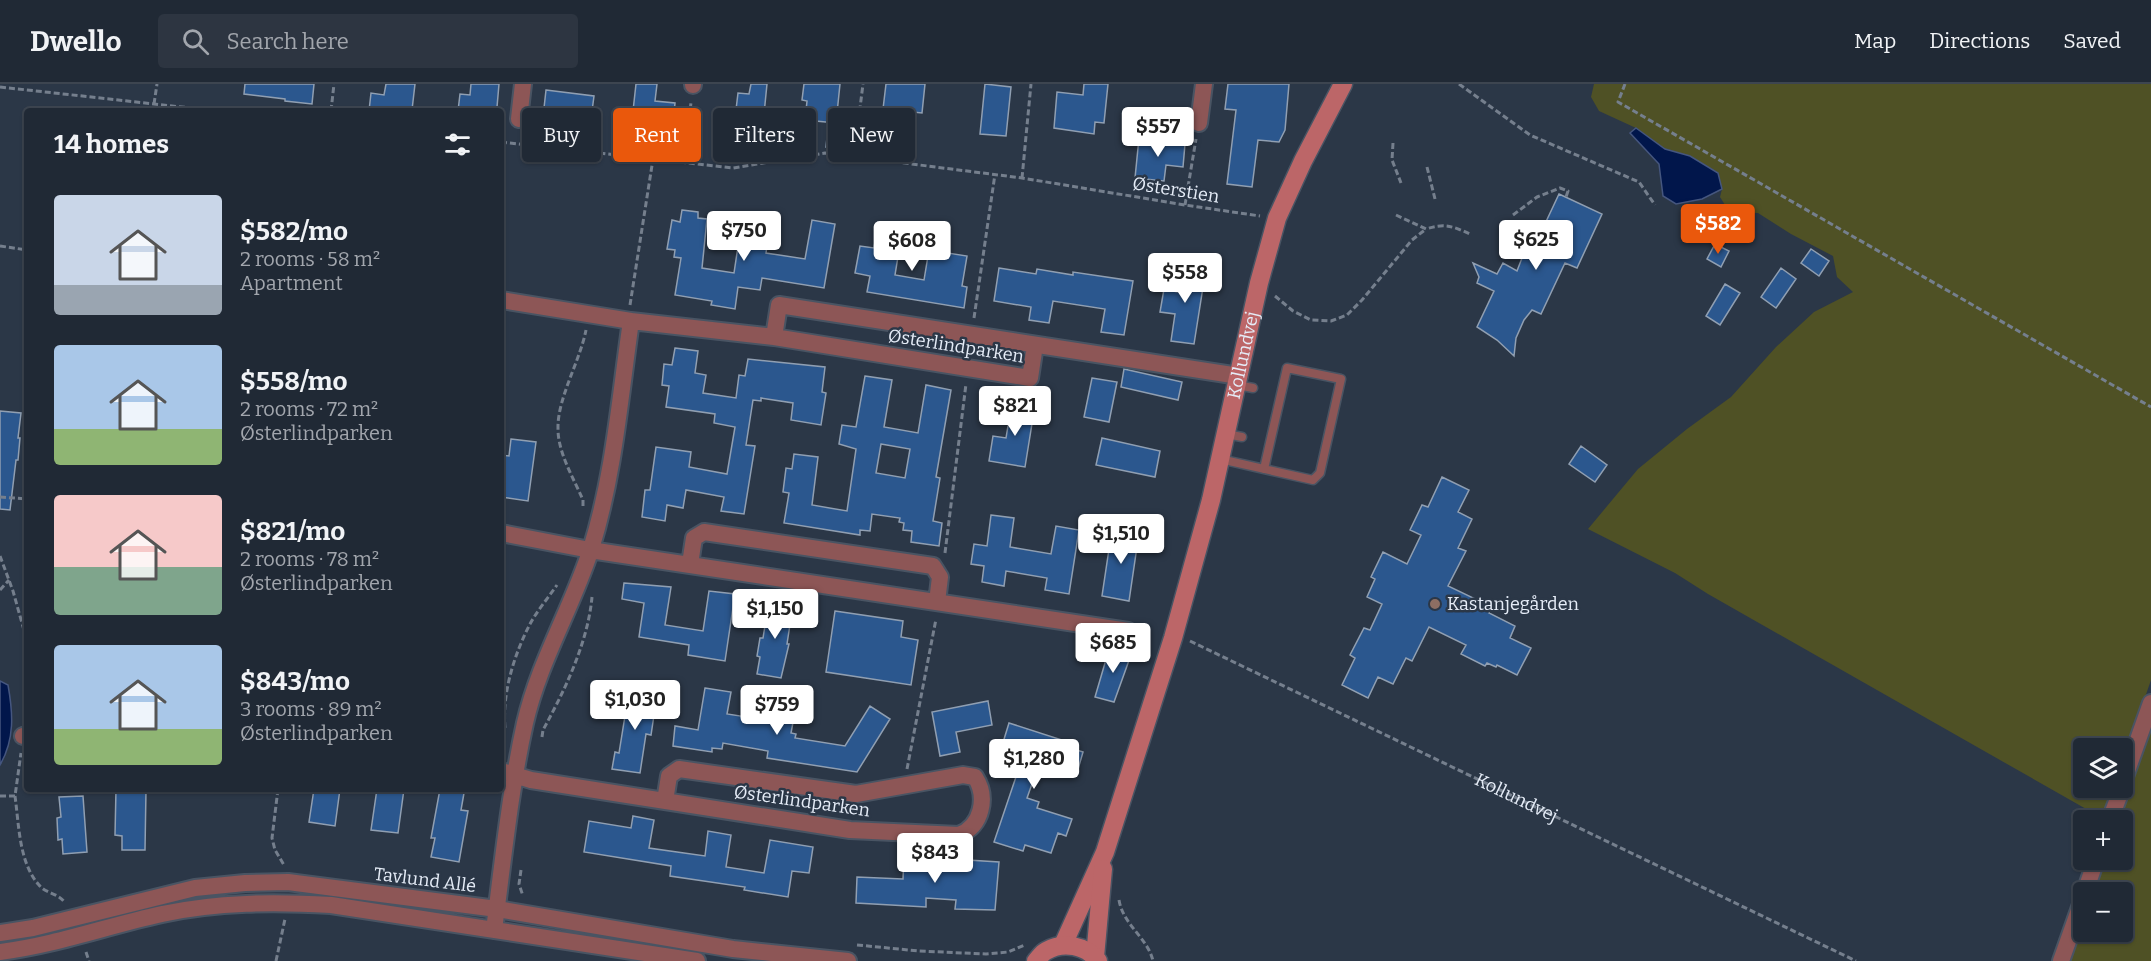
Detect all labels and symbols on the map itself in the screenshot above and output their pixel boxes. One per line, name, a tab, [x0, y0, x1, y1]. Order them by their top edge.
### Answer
pin: $557	[1122, 107, 1194, 158]
street label: Østerstien	[1131, 172, 1222, 208]
pin: $582	[1682, 204, 1754, 255]
pin: $750	[708, 211, 780, 262]
pin: $625	[1500, 220, 1572, 271]
pin: $608	[876, 221, 948, 272]
pin: $558	[1149, 253, 1221, 304]
street label: Kollundvej	[1223, 309, 1263, 401]
street label: Østerlindparken	[886, 324, 1026, 368]
pin: $821	[979, 386, 1051, 437]
pin: $1,510	[1072, 514, 1170, 565]
pin: $1,150	[726, 589, 824, 640]
place label: Kastanjegården	[1447, 593, 1580, 615]
marker: Kastanjegården	[1428, 597, 1442, 611]
pin: $685	[1077, 623, 1149, 674]
pin: $1,030	[586, 680, 684, 731]
pin: $759	[741, 685, 813, 736]
pin: $1,280	[985, 739, 1083, 790]
street label: Kollundvej	[1471, 769, 1561, 827]
street label: Østerlindparken	[732, 781, 872, 822]
pin: $843	[899, 833, 971, 884]
street label: Tavlund Allé	[373, 863, 477, 897]

